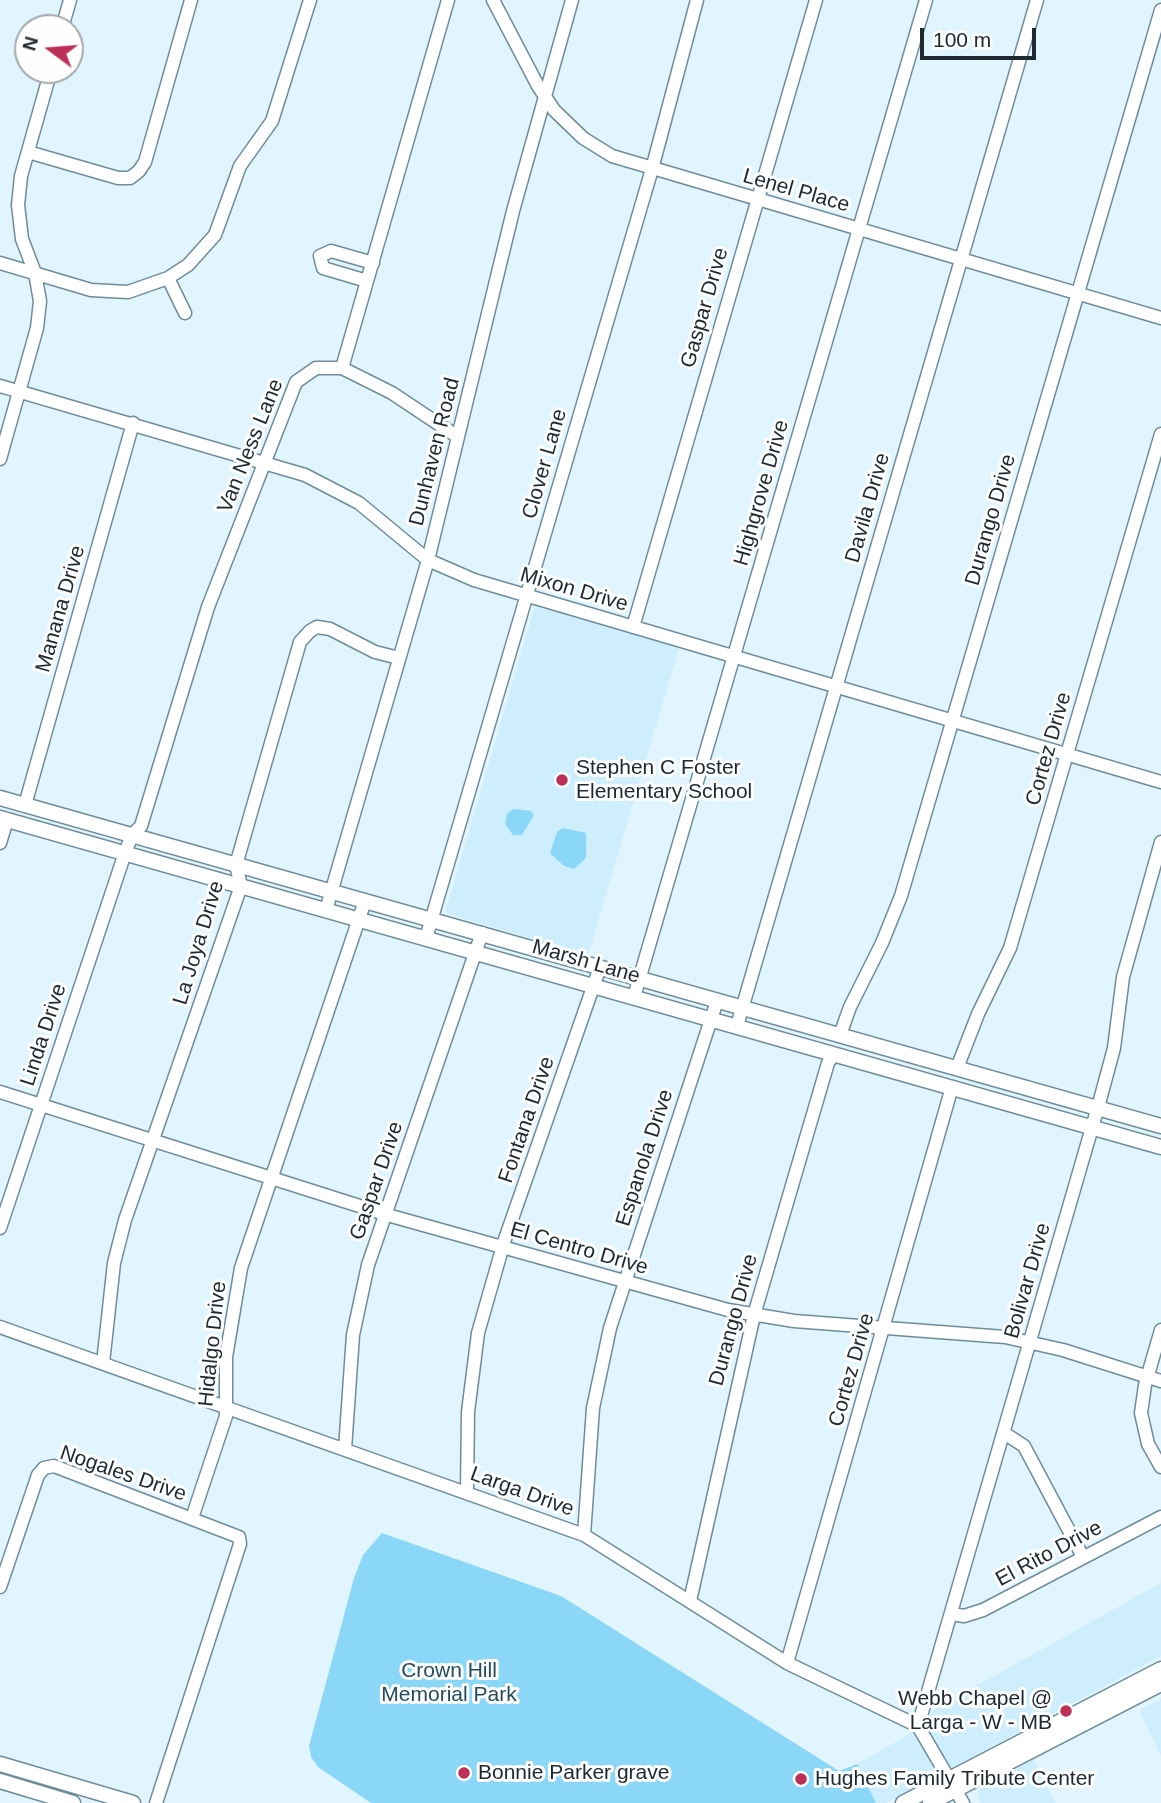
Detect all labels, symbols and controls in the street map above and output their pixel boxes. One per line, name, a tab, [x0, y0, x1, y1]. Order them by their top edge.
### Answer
north arrow	[14, 14, 84, 84]
scale bar	[923, 14, 1038, 58]
text: 100 m	[933, 28, 991, 51]
text: N	[18, 34, 42, 53]
street label: Lenel Place	[740, 164, 852, 218]
street label: Gaspar Drive	[676, 245, 734, 371]
street label: Van Ness Lane	[213, 375, 289, 517]
street label: Dunhaven Road	[404, 375, 466, 529]
street label: Clover Lane	[517, 406, 573, 522]
street label: Highgrove Drive	[729, 417, 795, 569]
street label: Davila Drive	[840, 450, 896, 566]
street label: Durango Drive	[960, 451, 1022, 589]
street label: Manana Drive	[31, 543, 91, 675]
street label: Mixon Drive	[517, 563, 631, 617]
street label: Cortez Drive	[1021, 689, 1077, 809]
place label: Stephen C Foster Elementary School	[576, 755, 752, 805]
marker: Stephen C Foster Elementary School	[554, 772, 570, 788]
street label: La Joya Drive	[168, 878, 230, 1008]
street label: Marsh Lane	[529, 935, 643, 989]
street label: Linda Drive	[16, 981, 72, 1089]
street label: Fontana Drive	[494, 1054, 560, 1186]
street label: Espanola Drive	[611, 1086, 679, 1230]
street label: Gaspar Drive	[345, 1118, 409, 1244]
street label: El Centro Drive	[507, 1217, 651, 1281]
street label: Bolivar Drive	[999, 1220, 1057, 1342]
street label: Durango Drive	[704, 1251, 764, 1389]
street label: Hidalgo Drive	[194, 1280, 232, 1408]
street label: Cortez Drive	[824, 1310, 880, 1430]
street label: Nogales Drive	[57, 1441, 189, 1507]
street label: Larga Drive	[467, 1462, 577, 1522]
street label: El Rito Drive	[992, 1515, 1106, 1593]
park label: Crown Hill Memorial Park	[381, 1658, 517, 1708]
place label: Webb Chapel @ Larga - W - MB	[898, 1686, 1052, 1736]
marker: Webb Chapel @ Larga - W - MB	[1058, 1703, 1074, 1719]
place label: Bonnie Parker grave	[478, 1760, 669, 1786]
marker: Bonnie Parker grave	[456, 1765, 472, 1781]
place label: Hughes Family Tribute Center	[815, 1766, 1094, 1792]
marker: Hughes Family Tribute Center	[793, 1771, 809, 1787]

